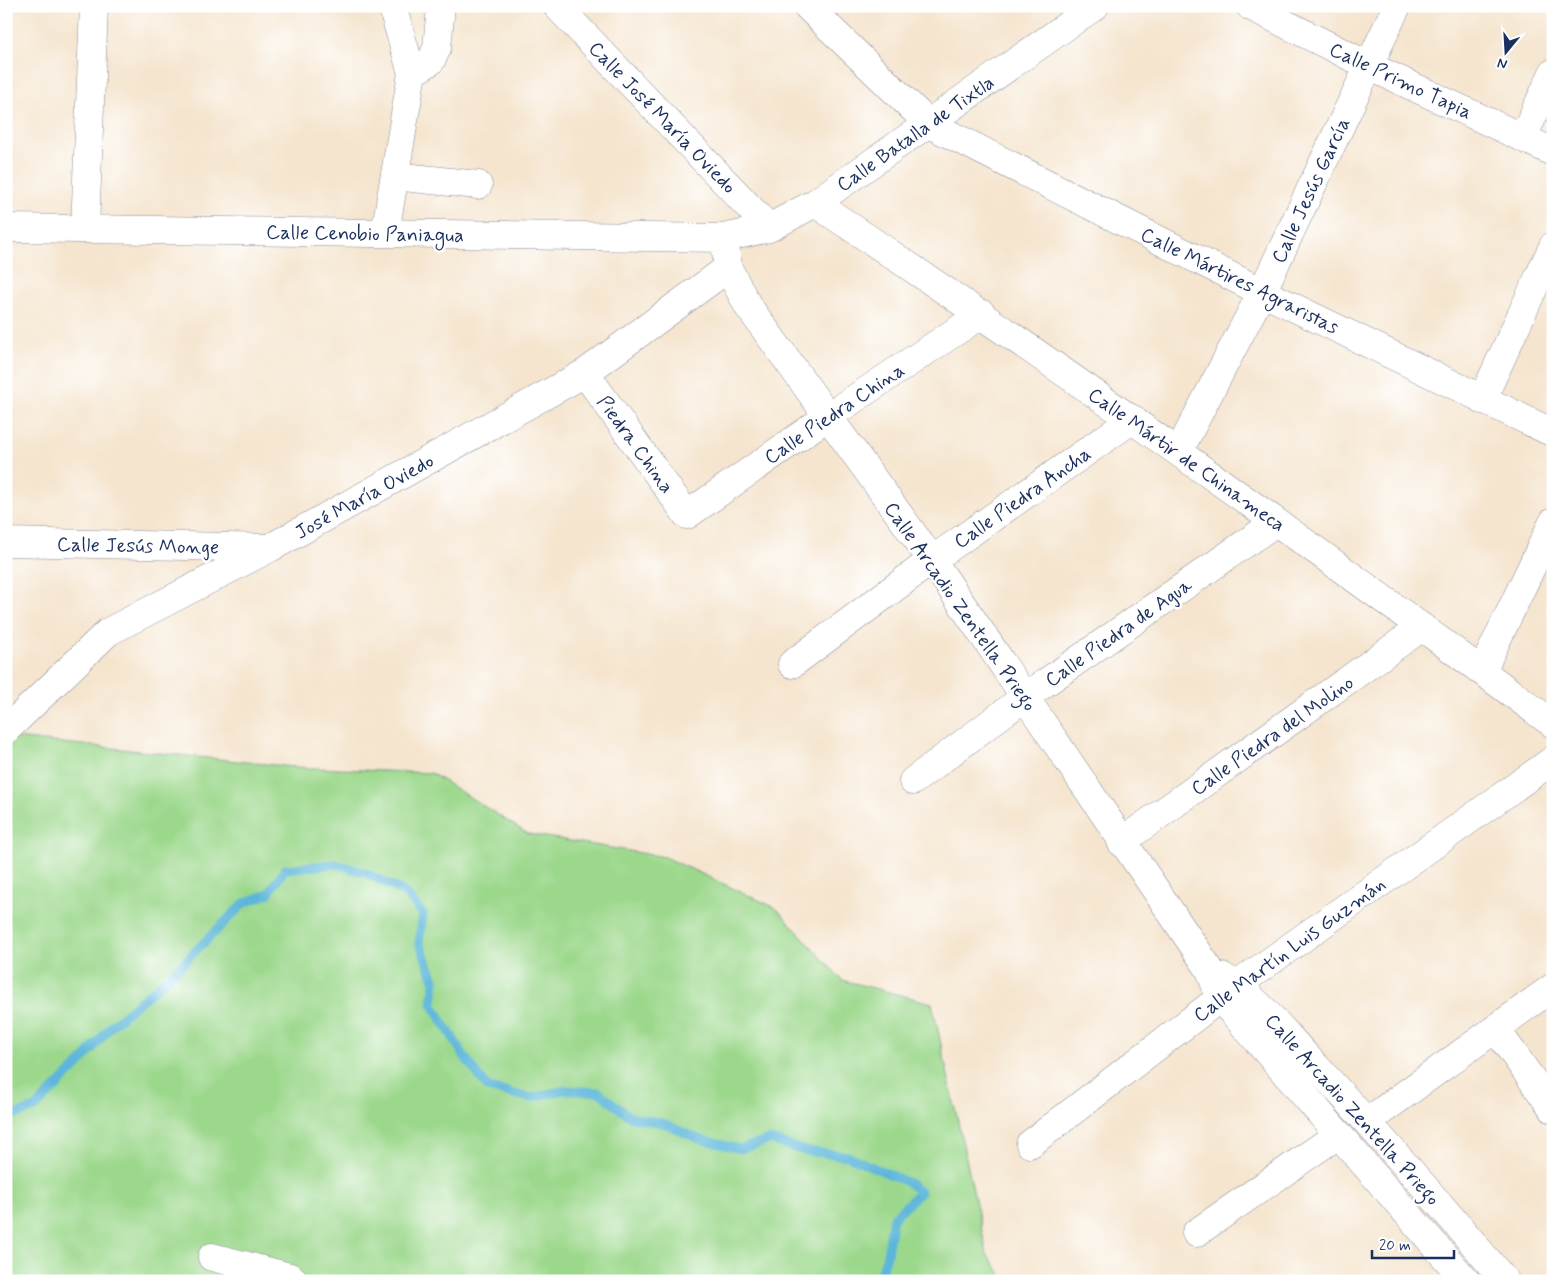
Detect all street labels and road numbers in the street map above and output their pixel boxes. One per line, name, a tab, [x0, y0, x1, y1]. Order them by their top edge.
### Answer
street label: Calle José María Oviedo	[582, 36, 742, 200]
street label: Calle Primo Tapia	[1325, 36, 1476, 126]
street label: Calle Batalla de Tixtla	[832, 70, 1000, 199]
street label: Calle Jesús García	[1266, 113, 1357, 268]
street label: Calle Cenobio Paniagua	[266, 219, 464, 251]
street label: Calle Mártires Agraristas	[1135, 222, 1343, 342]
street label: Calle Piedra China	[759, 357, 910, 471]
street label: Calle Mártir de Chinameca	[1082, 382, 1290, 539]
street label: Piedra China	[590, 390, 680, 499]
street label: Calle Piedra Ancha	[949, 441, 1097, 556]
street label: José María Oviedo	[291, 448, 439, 547]
street label: Calle Arcadio Zentella Priego	[875, 497, 1042, 718]
street label: Calle Jesús Monge	[57, 532, 219, 561]
street label: Calle Piedra de Agua	[1040, 572, 1198, 694]
street label: Calle Piedra del Molino	[1186, 670, 1360, 803]
street label: Calle Martín Luis Guzmán	[1188, 871, 1391, 1029]
street label: Calle Arcadio Zentella Priego	[1257, 1008, 1445, 1213]

